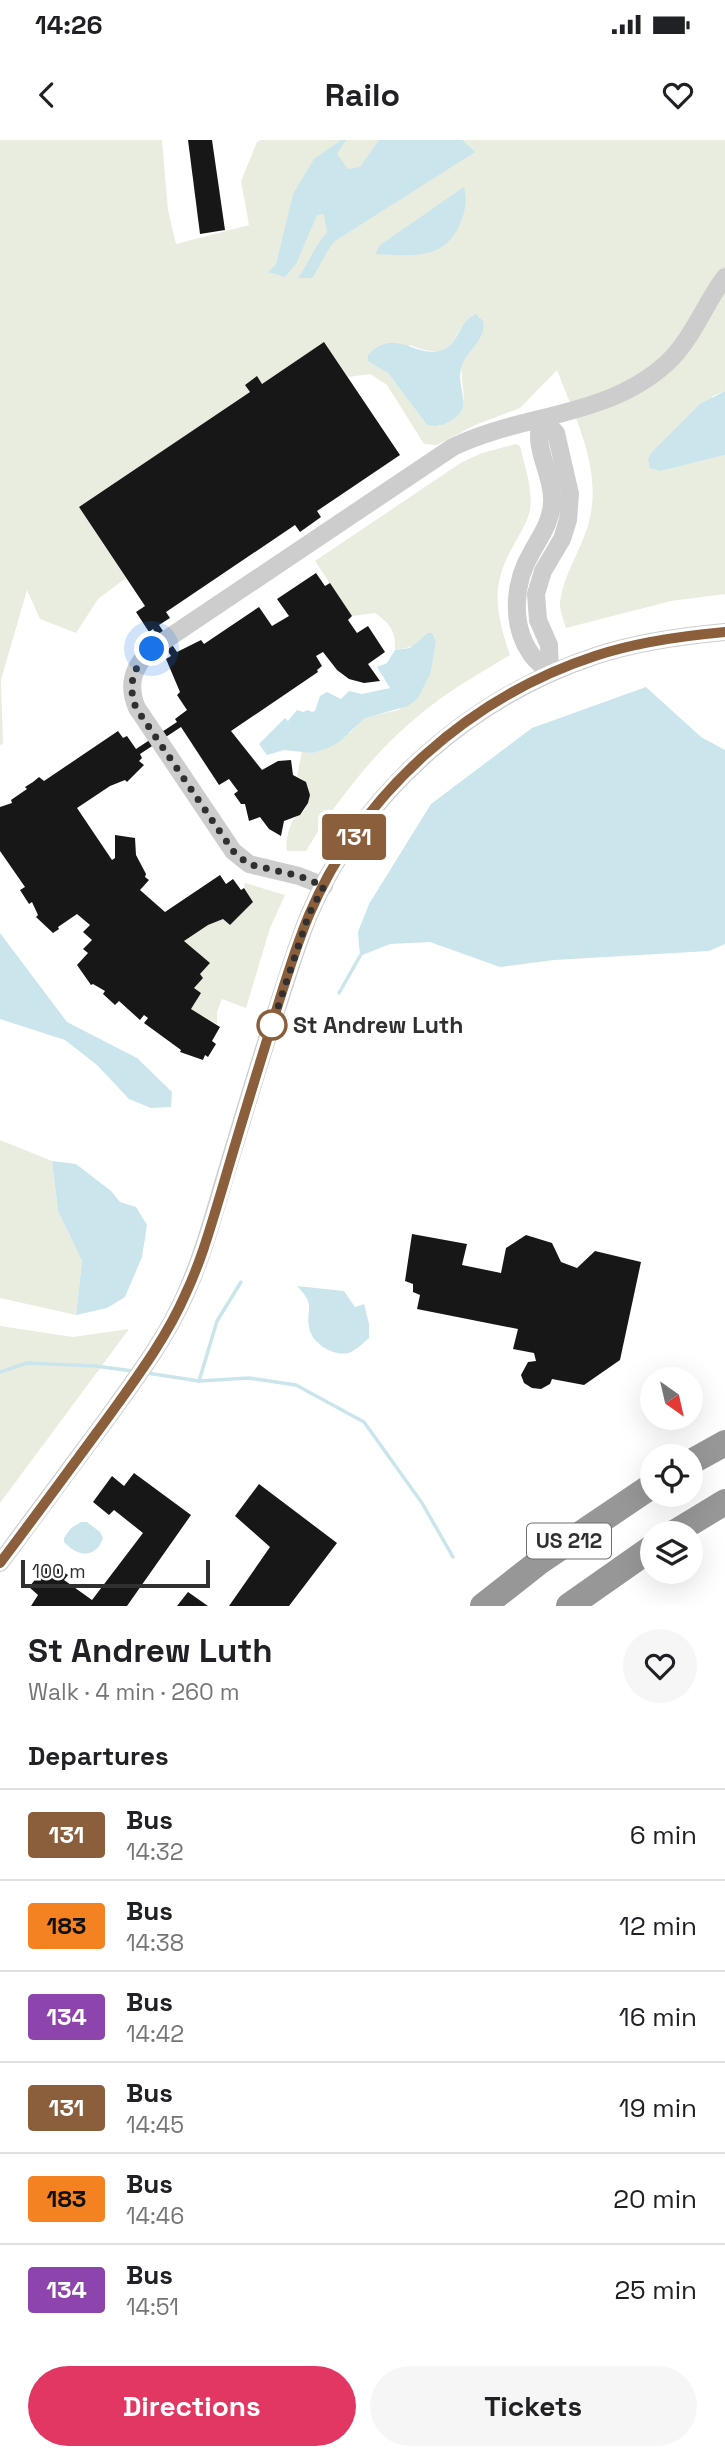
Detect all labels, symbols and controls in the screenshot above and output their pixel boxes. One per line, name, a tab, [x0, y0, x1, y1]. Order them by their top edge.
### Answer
text: 14:26	[35, 8, 103, 42]
text: Railo	[325, 75, 400, 115]
icon: back	[28, 76, 66, 114]
icon: heart	[659, 76, 697, 114]
your location	[134, 631, 169, 666]
line badge: 131	[314, 814, 394, 860]
text: 131	[336, 821, 372, 852]
marker: St Andrew Luth	[257, 1010, 287, 1040]
place label: St Andrew Luth	[293, 1010, 464, 1040]
north arrow	[640, 1367, 704, 1430]
map controls	[640, 1367, 703, 1584]
button: locate	[640, 1444, 703, 1507]
button: layers	[640, 1521, 703, 1584]
road number: US 212	[527, 1524, 611, 1558]
scale bar	[21, 1557, 210, 1589]
text: 100 m	[32, 1559, 86, 1584]
button: heart	[623, 1629, 697, 1703]
text: St Andrew Luth	[28, 1630, 273, 1672]
text: Walk · 4 min · 260 m	[28, 1677, 240, 1707]
text: Departures	[28, 1739, 169, 1773]
text: Bus	[126, 1803, 173, 1837]
text: 6 min	[630, 1818, 697, 1852]
text: 131	[49, 1819, 84, 1850]
text: 14:32	[126, 1837, 184, 1867]
text: Bus	[126, 1894, 173, 1928]
text: 12 min	[619, 1909, 697, 1943]
text: 183	[47, 1910, 86, 1941]
text: 14:38	[126, 1928, 184, 1958]
text: Bus	[126, 1985, 173, 2019]
text: 16 min	[619, 2000, 697, 2034]
text: 134	[46, 2001, 87, 2032]
text: 14:42	[126, 2019, 184, 2049]
text: Bus	[126, 2076, 173, 2110]
text: 19 min	[619, 2091, 697, 2125]
text: 131	[49, 2092, 84, 2123]
text: 14:45	[126, 2110, 184, 2140]
text: Bus	[126, 2167, 173, 2201]
text: 20 min	[613, 2182, 697, 2216]
text: 183	[47, 2183, 86, 2214]
text: 14:46	[126, 2201, 184, 2231]
text: Bus	[126, 2258, 173, 2292]
text: 25 min	[614, 2273, 697, 2307]
text: 134	[46, 2274, 87, 2305]
text: 14:51	[126, 2292, 179, 2322]
button: Directions	[28, 2366, 356, 2446]
button: Tickets	[370, 2366, 697, 2446]

